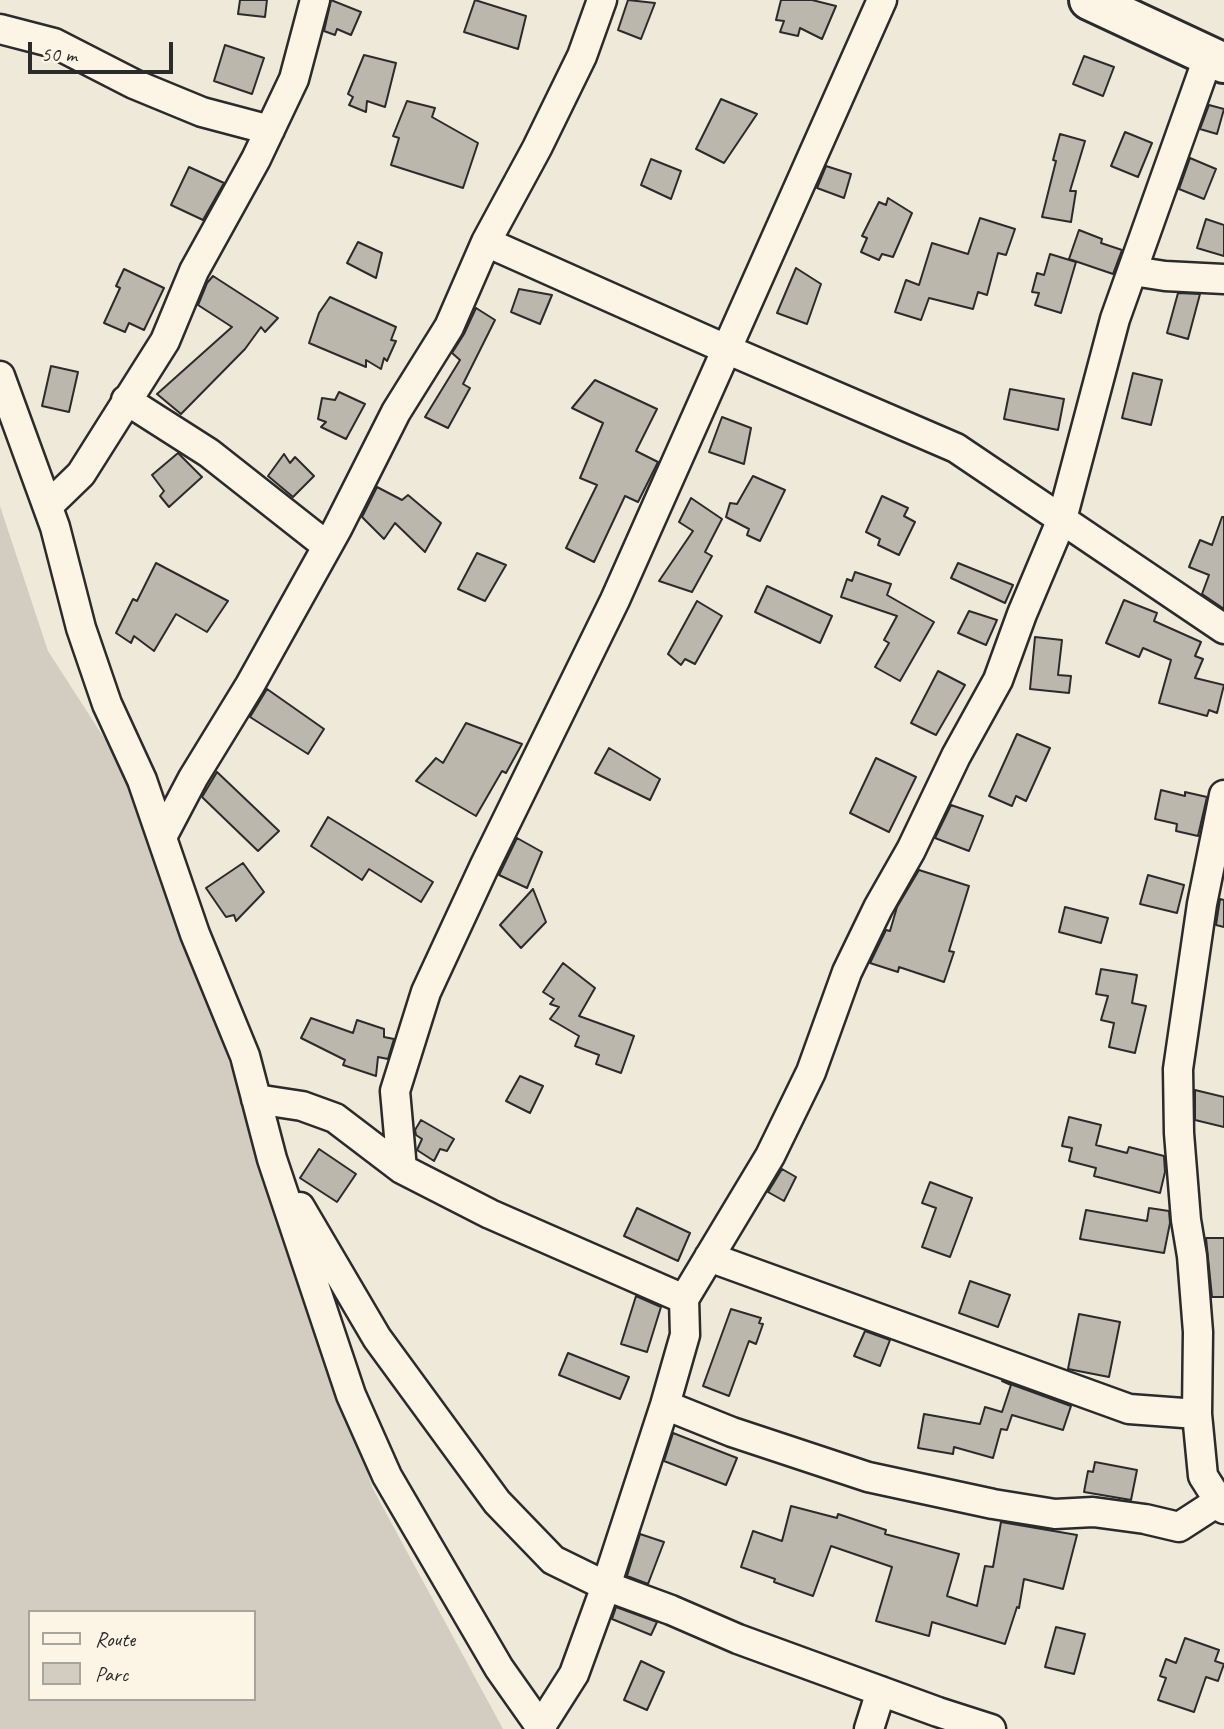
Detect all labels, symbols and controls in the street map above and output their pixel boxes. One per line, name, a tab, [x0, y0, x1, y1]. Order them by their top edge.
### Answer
scale bar	[32, 28, 177, 72]
text: 50 m	[41, 41, 77, 67]
legend	[28, 1610, 256, 1701]
text: Route	[95, 1626, 135, 1652]
text: Parc	[95, 1661, 128, 1687]

